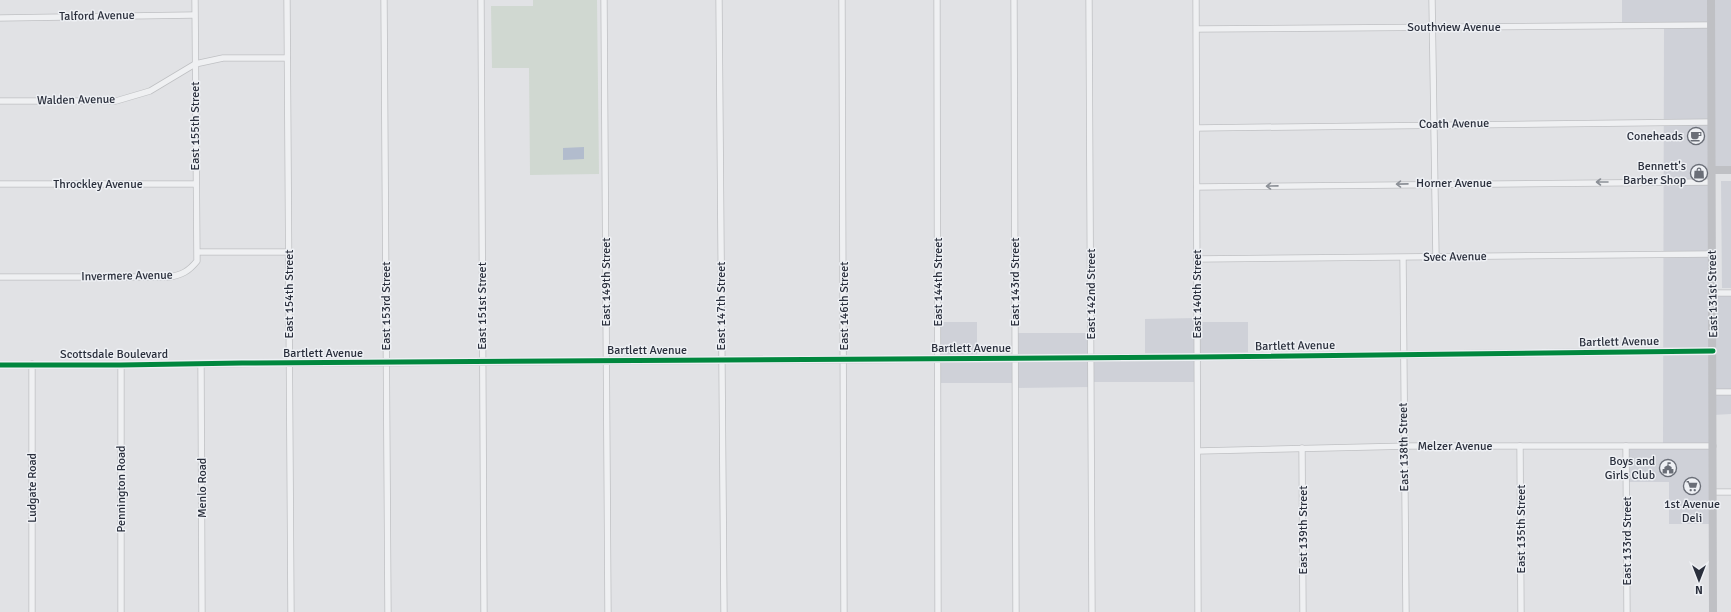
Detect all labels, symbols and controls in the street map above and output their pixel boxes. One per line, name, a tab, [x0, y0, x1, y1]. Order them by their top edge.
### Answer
street label: Talford Avenue	[59, 8, 135, 24]
street label: Southview Avenue	[1407, 20, 1501, 35]
street label: East 155th Street	[188, 82, 203, 170]
street label: Walden Avenue	[37, 92, 115, 108]
street label: Coath Avenue	[1419, 116, 1489, 132]
cafe icon: Coneheads	[1686, 126, 1706, 146]
place label: Coneheads	[1627, 129, 1683, 144]
place label: Bennett's Barber Shop	[1623, 159, 1686, 188]
shop icon: Bennett's Barber Shop	[1689, 163, 1709, 183]
street label: Horner Avenue	[1416, 176, 1492, 191]
street label: Throckley Avenue	[53, 177, 143, 192]
one-way arrow	[1596, 178, 1609, 186]
one-way arrow	[1396, 180, 1409, 188]
one-way arrow	[1266, 182, 1279, 189]
street label: East 149th Street	[599, 238, 614, 326]
street label: East 144th Street	[931, 238, 946, 326]
street label: East 143rd Street	[1008, 238, 1023, 326]
street label: East 142nd Street	[1084, 248, 1099, 340]
street label: Svec Avenue	[1423, 249, 1487, 265]
street label: East 154th Street	[282, 250, 297, 338]
street label: East 140th Street	[1190, 250, 1205, 338]
street label: East 131st Street	[1705, 250, 1721, 338]
street label: East 153rd Street	[379, 262, 394, 350]
street label: East 151st Street	[475, 262, 490, 350]
street label: East 147th Street	[714, 262, 729, 350]
street label: East 146th Street	[837, 262, 852, 350]
street label: Invermere Avenue	[81, 268, 173, 284]
street label: Bartlett Avenue	[1579, 334, 1659, 350]
street label: Bartlett Avenue	[1255, 338, 1335, 354]
street label: Bartlett Avenue	[931, 341, 1011, 356]
street label: Bartlett Avenue	[607, 343, 687, 358]
street label: Bartlett Avenue	[283, 346, 363, 361]
street label: Scottsdale Boulevard	[60, 347, 168, 362]
street label: East 138th Street	[1396, 402, 1412, 492]
street label: Melzer Avenue	[1417, 439, 1493, 454]
street label: Pennington Road	[114, 446, 129, 532]
street label: Ludgate Road	[25, 453, 40, 523]
place label: Boys and Girls Club	[1605, 454, 1655, 483]
street label: Menlo Road	[195, 458, 210, 518]
public building icon: Boys and Girls Club	[1658, 458, 1678, 478]
supermarket icon: 1st Avenue Deli	[1682, 476, 1702, 496]
street label: East 135th Street	[1514, 485, 1529, 573]
street label: East 139th Street	[1296, 486, 1311, 574]
street label: East 133rd Street	[1620, 497, 1635, 585]
place label: 1st Avenue Deli	[1664, 497, 1720, 526]
north arrow	[1679, 560, 1719, 600]
text: N	[1695, 583, 1703, 596]

